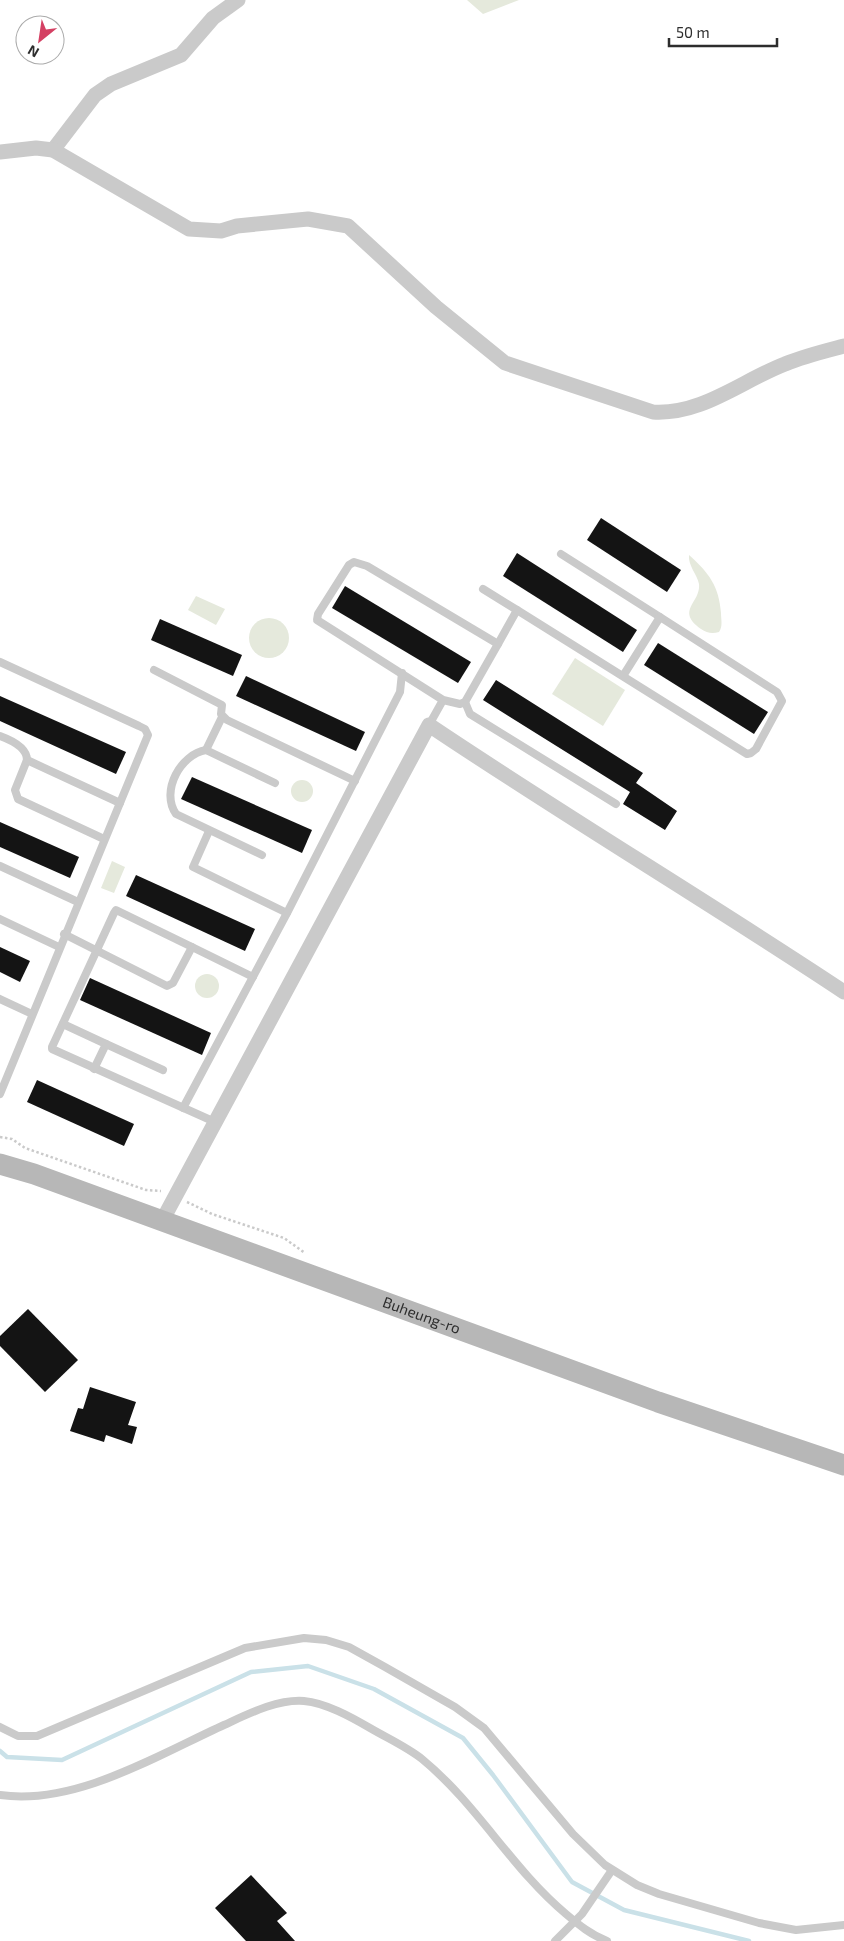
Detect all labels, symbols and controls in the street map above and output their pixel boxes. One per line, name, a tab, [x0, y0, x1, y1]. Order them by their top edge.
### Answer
north arrow	[15, 15, 65, 65]
scale bar	[669, 15, 776, 47]
text: 50 m	[676, 23, 710, 41]
text: N	[25, 42, 42, 62]
street label: Buheung-ro	[381, 1292, 463, 1337]

